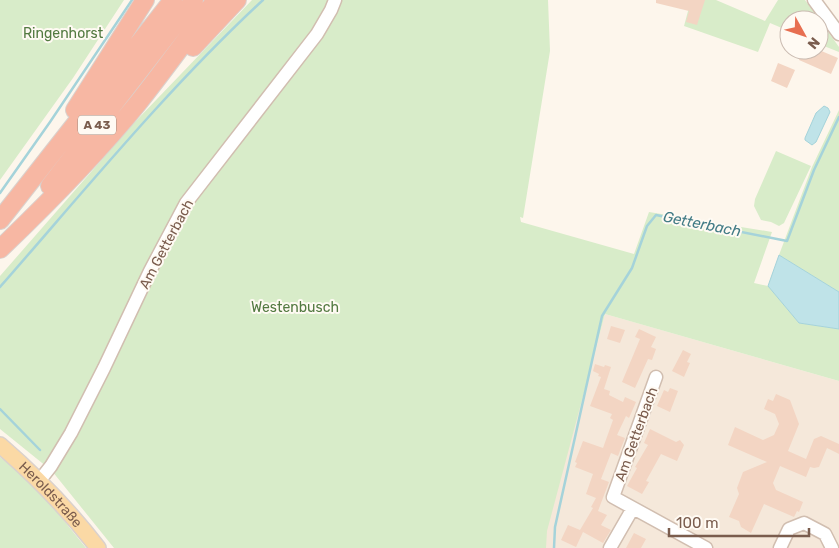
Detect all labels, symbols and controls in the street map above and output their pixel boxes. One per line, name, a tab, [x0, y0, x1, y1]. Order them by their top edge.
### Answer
north arrow	[779, 10, 829, 60]
park label: Ringenhorst	[23, 25, 104, 42]
text: N	[804, 34, 823, 52]
road number: A 43	[78, 116, 116, 134]
street label: Am Getterbach	[136, 197, 197, 292]
water label: Getterbach	[661, 208, 743, 240]
park label: Westenbusch	[251, 299, 339, 316]
street label: Am Getterbach	[612, 385, 661, 484]
street label: Heroldstraße	[15, 458, 86, 531]
scale bar	[669, 506, 809, 538]
text: 100 m	[676, 514, 718, 532]

